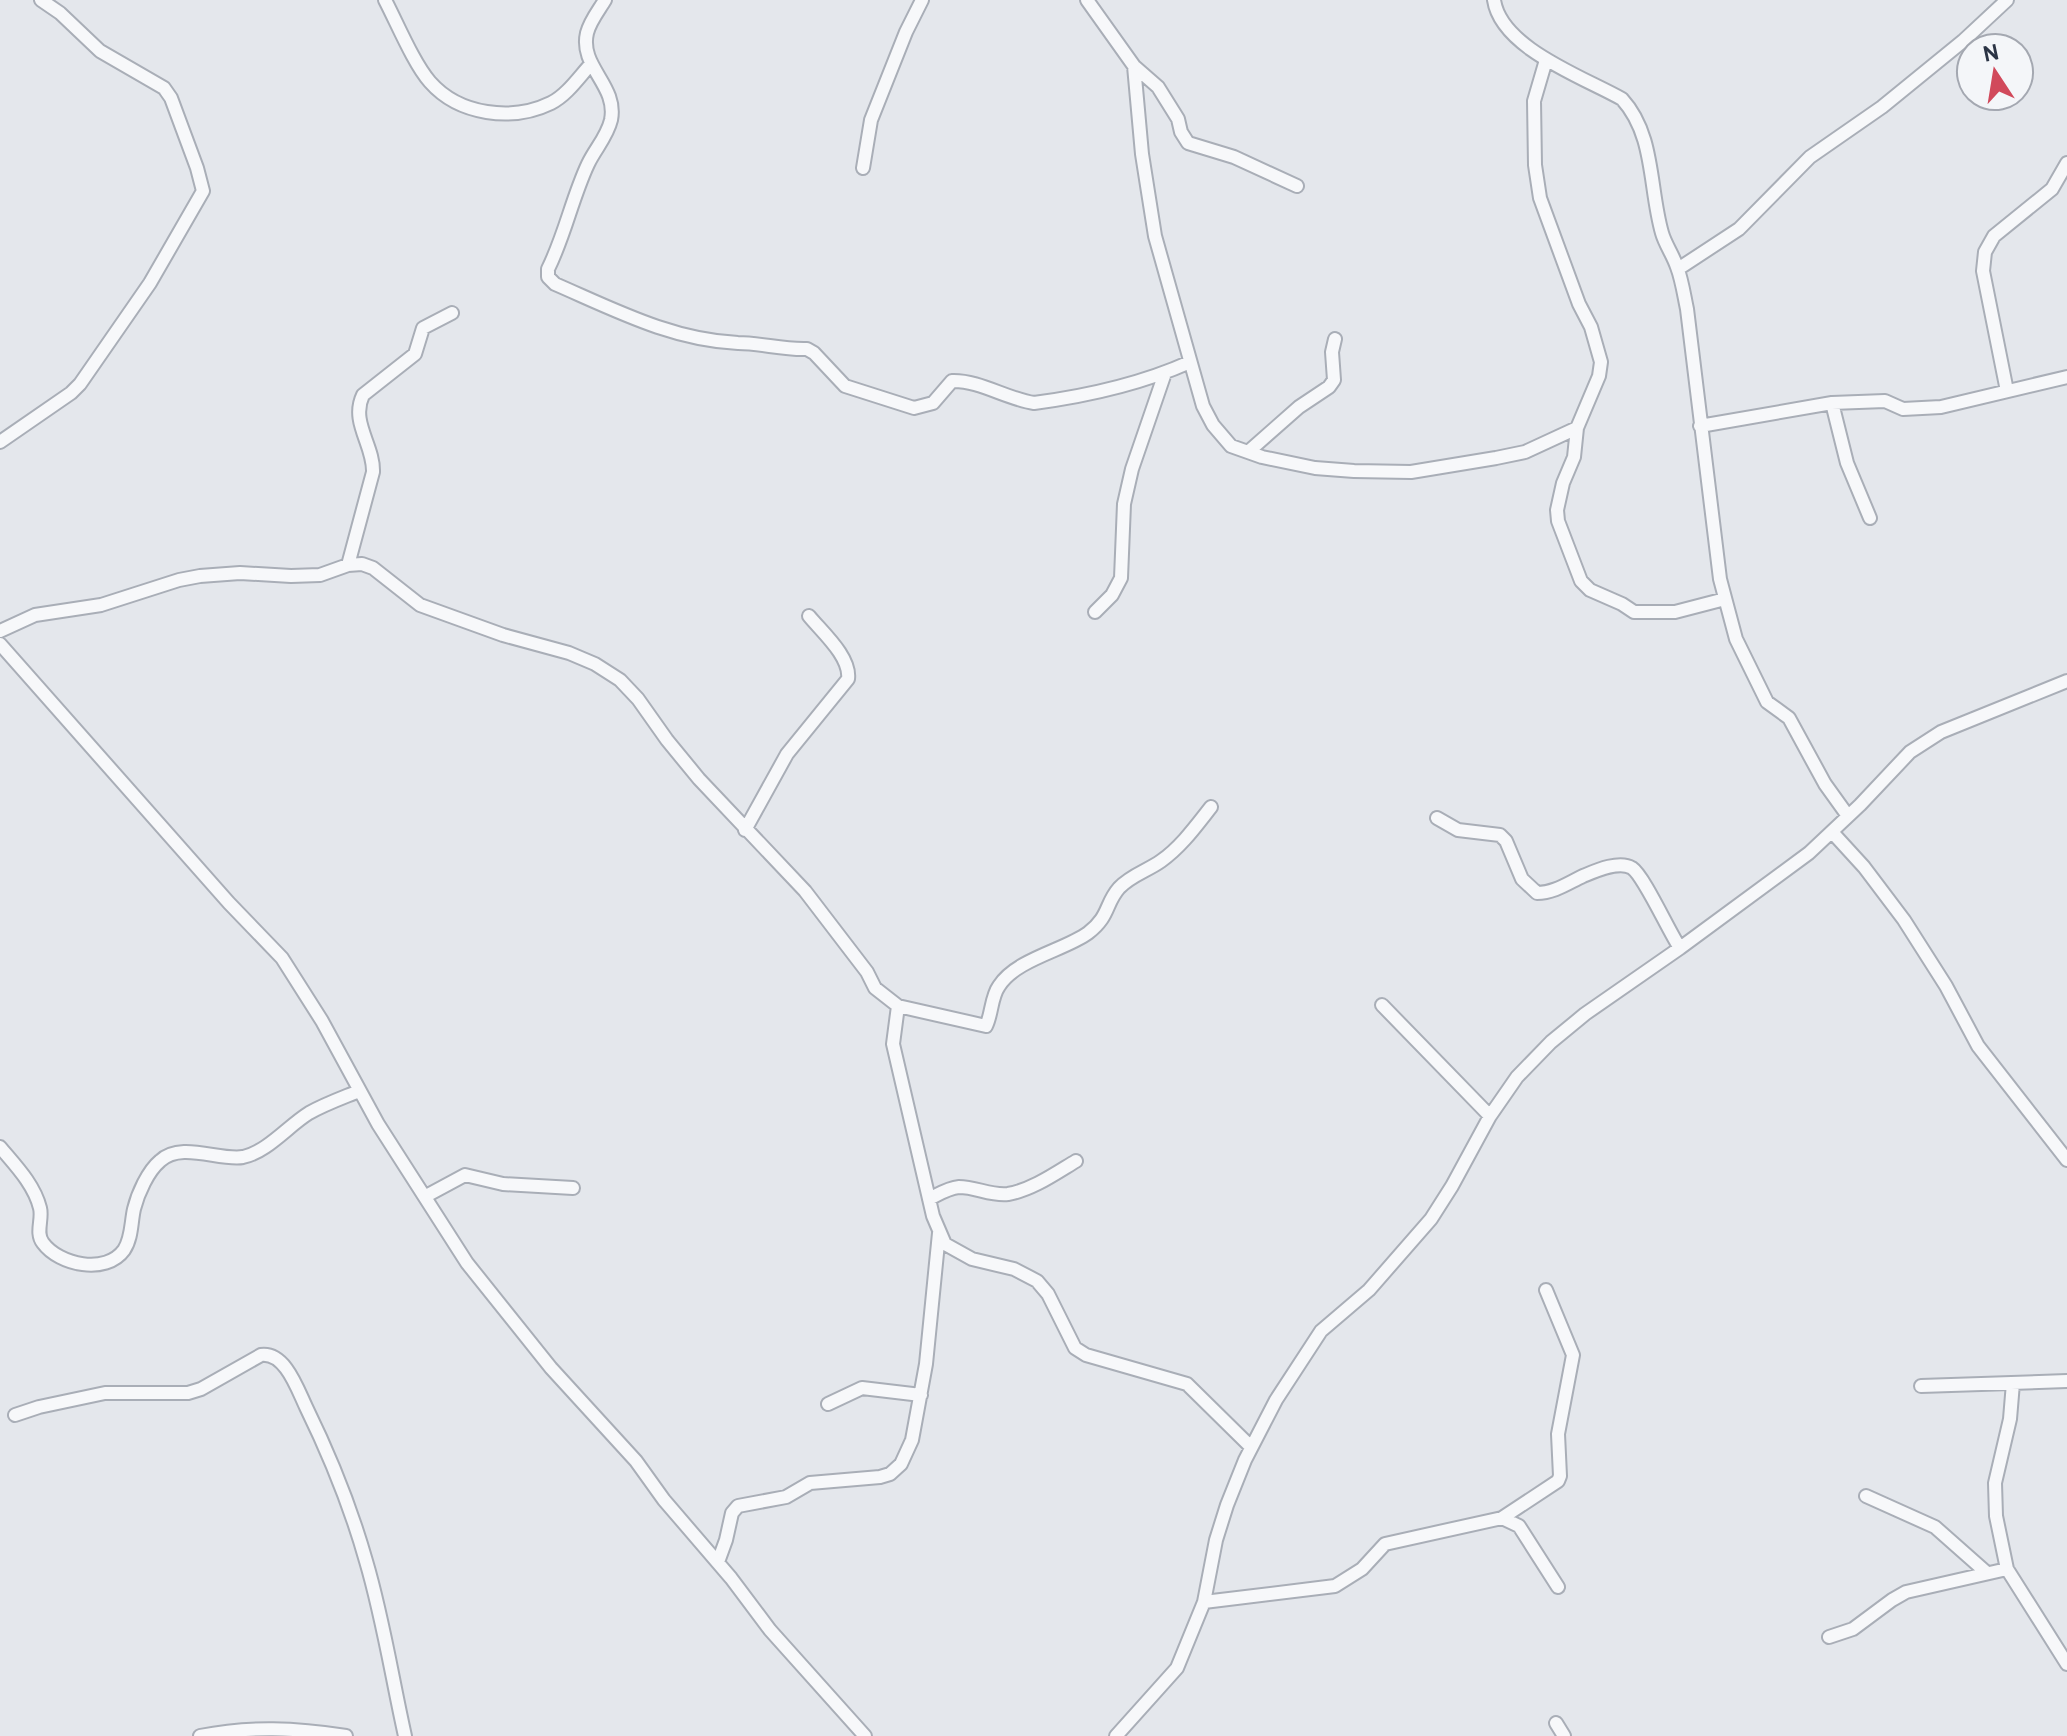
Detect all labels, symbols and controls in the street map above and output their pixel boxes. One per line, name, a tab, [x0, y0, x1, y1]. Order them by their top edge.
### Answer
north arrow	[1955, 32, 2035, 112]
text: N	[1981, 40, 2002, 70]

